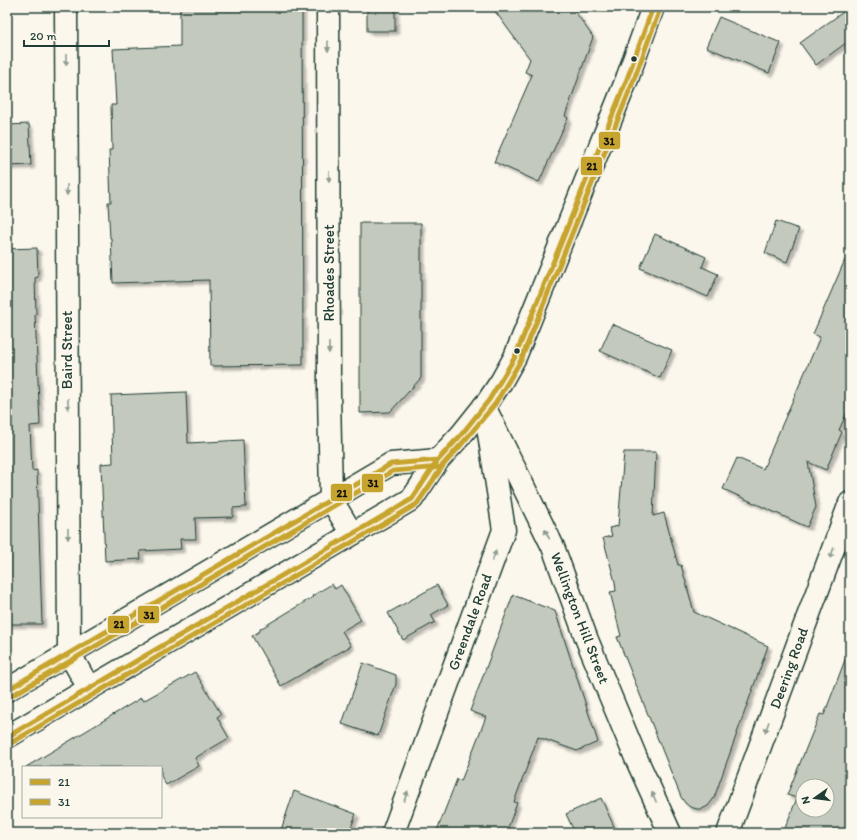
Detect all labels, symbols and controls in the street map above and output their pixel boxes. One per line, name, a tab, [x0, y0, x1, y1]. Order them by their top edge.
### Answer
scale bar	[24, 22, 109, 48]
text: 20 m	[30, 29, 57, 43]
one-way arrow	[325, 40, 331, 53]
one-way arrow	[63, 54, 69, 67]
unlabelled marker	[629, 54, 639, 64]
line badge: 31	[598, 131, 621, 150]
text: 31	[603, 135, 615, 148]
line badge: 21	[580, 156, 603, 176]
text: 21	[587, 160, 598, 173]
one-way arrow	[326, 170, 332, 183]
one-way arrow	[64, 184, 70, 197]
street label: Rhoades Street	[320, 224, 338, 322]
street label: Baird Street	[58, 310, 76, 389]
one-way arrow	[326, 342, 332, 355]
unlabelled marker	[512, 346, 522, 356]
one-way arrow	[65, 398, 71, 411]
line badge: 31	[361, 473, 384, 493]
text: 31	[367, 477, 379, 490]
line badge: 21	[330, 483, 353, 502]
text: 21	[337, 487, 348, 500]
one-way arrow	[65, 528, 71, 541]
one-way arrow	[544, 529, 550, 540]
one-way arrow	[828, 547, 834, 559]
one-way arrow	[491, 549, 497, 561]
street label: Wellington Hill Street	[547, 550, 613, 687]
street label: Greendale Road	[444, 571, 496, 673]
line badge: 31	[137, 605, 160, 624]
text: 31	[143, 609, 155, 622]
line badge: 21	[107, 615, 130, 634]
text: 21	[114, 618, 125, 631]
street label: Deering Road	[766, 624, 812, 711]
one-way arrow	[763, 722, 769, 734]
legend	[22, 766, 162, 818]
text: 21	[58, 775, 70, 789]
north arrow	[795, 778, 835, 818]
one-way arrow	[403, 790, 409, 802]
one-way arrow	[651, 792, 657, 803]
text: 31	[58, 795, 71, 809]
text: N	[799, 795, 813, 805]

